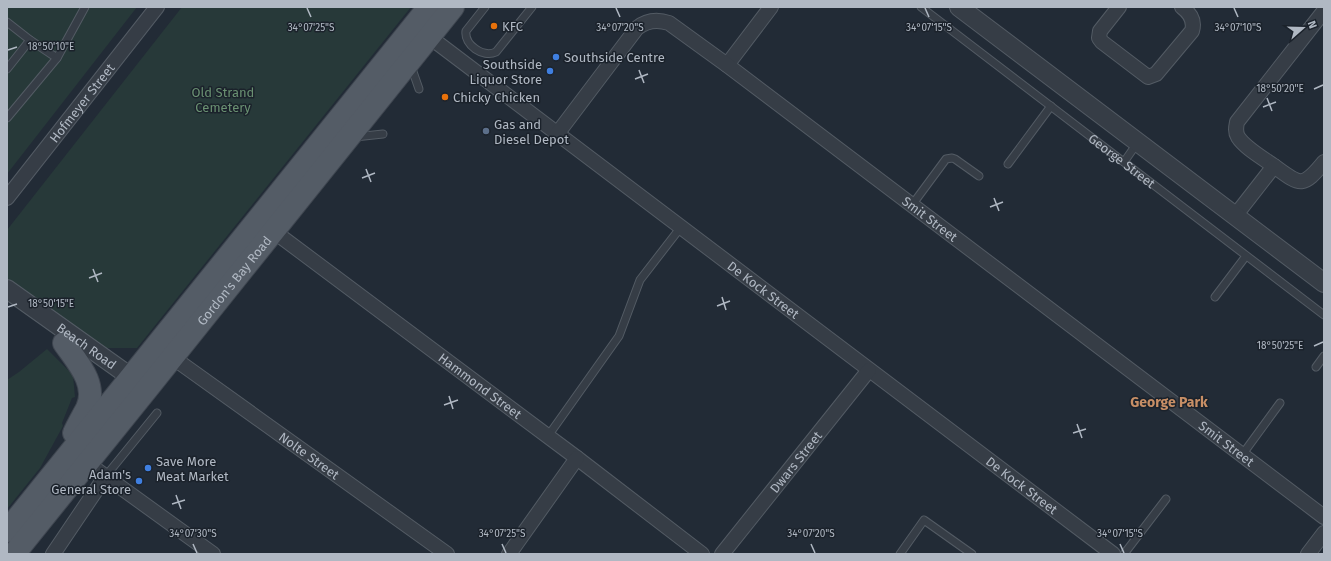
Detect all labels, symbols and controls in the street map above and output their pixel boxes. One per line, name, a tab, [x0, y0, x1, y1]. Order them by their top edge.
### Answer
north arrow	[1283, 8, 1323, 48]
place label: KFC	[502, 19, 524, 34]
text: N	[1305, 19, 1319, 30]
marker: KFC	[489, 21, 499, 31]
text: 34°07'25"S	[288, 22, 335, 34]
text: 34°07'20"S	[596, 22, 644, 34]
text: 34°07'15"S	[906, 22, 953, 34]
text: 34°07'10"S	[1215, 22, 1262, 34]
text: 18°50'10"E	[28, 41, 74, 53]
place label: Southside Centre	[564, 50, 665, 65]
marker: Southside Centre	[551, 52, 561, 62]
place label: Southside Liquor Store	[470, 57, 542, 87]
street label: Hofmeyer Street	[46, 60, 118, 145]
marker: Southside Liquor Store	[545, 66, 555, 76]
text: 18°50'20"E	[1256, 83, 1304, 95]
park label: Old Strand Cemetery	[192, 85, 254, 115]
place label: Chicky Chicken	[453, 90, 540, 105]
marker: Chicky Chicken	[440, 92, 450, 102]
place label: Gas and Diesel Depot	[494, 117, 569, 147]
marker: Gas and Diesel Depot	[481, 126, 491, 136]
street label: George Street	[1086, 130, 1159, 191]
street label: Smit Street	[899, 193, 961, 245]
street label: Gordon's Bay Road	[194, 233, 274, 328]
street label: De Kock Street	[725, 258, 802, 322]
text: 18°50'15"E	[28, 298, 74, 310]
street label: Beach Road	[54, 320, 119, 372]
text: 18°50'25"E	[1257, 340, 1303, 352]
street label: Hammond Street	[436, 350, 525, 422]
district label: George Park	[1130, 394, 1208, 411]
street label: Smit Street	[1196, 418, 1257, 469]
street label: Dwars Street	[767, 428, 825, 496]
street label: Nolte Street	[276, 429, 343, 482]
street label: De Kock Street	[983, 453, 1061, 517]
place label: Save More Meat Market	[156, 454, 229, 484]
marker: Save More Meat Market	[143, 463, 153, 473]
place label: Adam's General Store	[51, 467, 131, 497]
marker: Adam's General Store	[134, 476, 144, 486]
text: 34°07'30"S	[169, 528, 217, 540]
text: 34°07'25"S	[479, 528, 526, 540]
text: 34°07'20"S	[787, 528, 835, 540]
text: 34°07'15"S	[1097, 528, 1144, 540]

